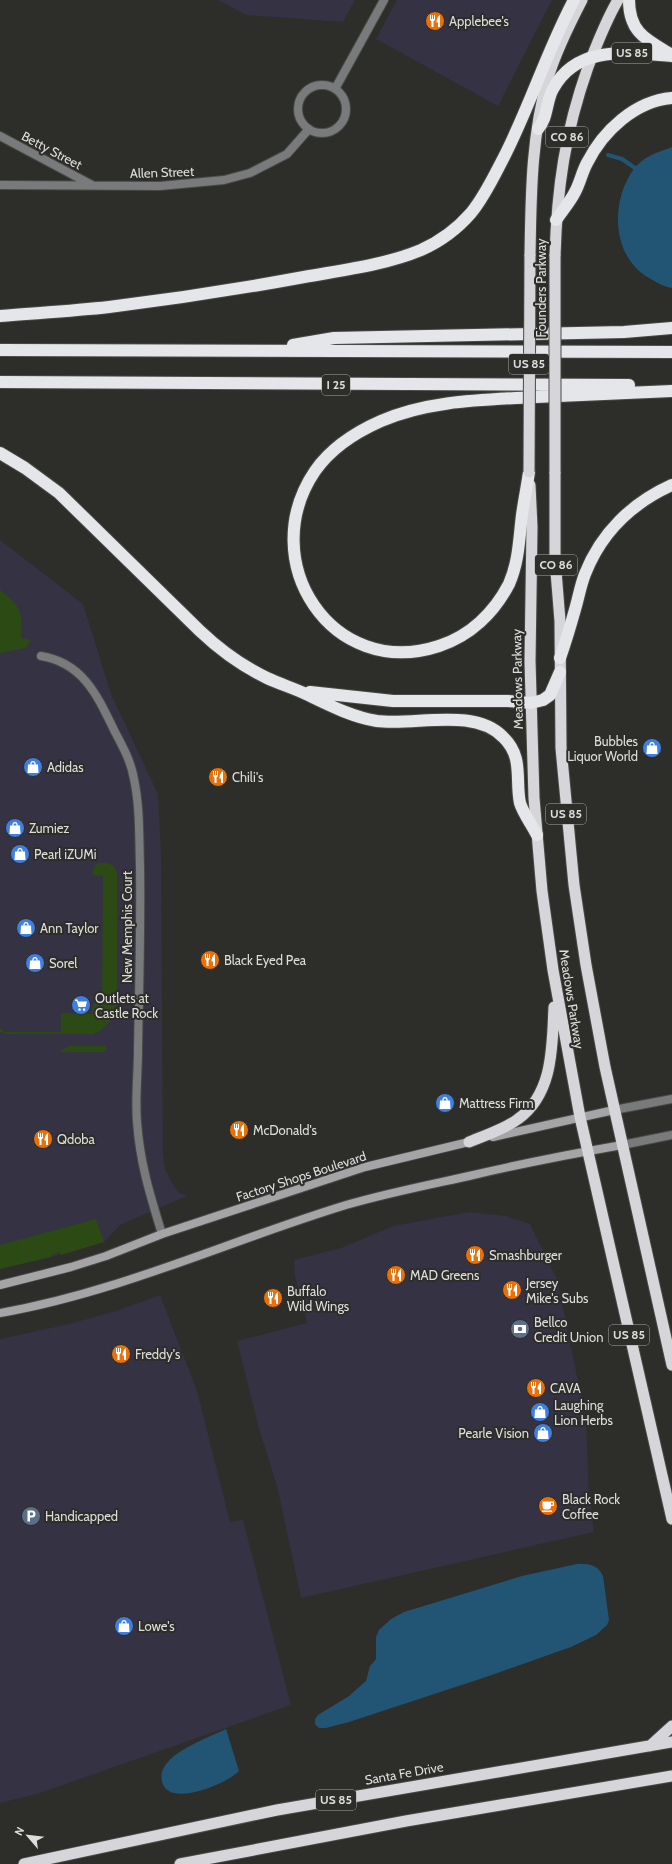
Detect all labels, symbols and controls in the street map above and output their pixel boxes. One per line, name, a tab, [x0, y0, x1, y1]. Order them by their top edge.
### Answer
restaurant icon: Applebee's	[424, 10, 446, 32]
place label: Applebee's	[449, 13, 510, 29]
road number: US 85	[612, 43, 652, 63]
street label: Betty Street	[19, 127, 85, 173]
road number: CO 86	[546, 127, 588, 147]
street label: Allen Street	[130, 163, 195, 181]
street label: Founders Parkway	[533, 238, 549, 338]
road number: US 85	[509, 354, 549, 374]
road number: I 25	[322, 375, 350, 395]
road number: CO 86	[535, 555, 577, 575]
street label: Meadows Parkway	[508, 628, 526, 729]
place label: Bubbles Liquor World	[567, 733, 639, 764]
shop icon: Bubbles Liquor World	[641, 737, 663, 759]
shop icon: Adidas	[22, 756, 44, 778]
place label: Adidas	[47, 759, 84, 775]
restaurant icon: Chili's	[207, 766, 229, 788]
place label: Chili's	[232, 769, 264, 785]
road number: US 85	[546, 804, 586, 824]
shop icon: Zumiez	[4, 817, 26, 839]
place label: Zumiez	[29, 820, 69, 836]
shop icon: Pearl iZUMi	[9, 843, 31, 865]
place label: Pearl iZUMi	[34, 846, 97, 862]
street label: New Memphis Court	[119, 870, 135, 983]
shop icon: Ann Taylor	[15, 917, 37, 939]
place label: Ann Taylor	[40, 920, 99, 936]
street label: Meadows Parkway	[556, 948, 588, 1050]
restaurant icon: Black Eyed Pea	[199, 949, 221, 971]
shop icon: Sorel	[24, 952, 46, 974]
place label: Black Eyed Pea	[224, 952, 307, 968]
place label: Sorel	[49, 955, 77, 971]
place label: Outlets at Castle Rock	[95, 990, 158, 1021]
supermarket icon: Outlets at Castle Rock	[70, 994, 92, 1016]
shop icon: Mattress Firm	[434, 1092, 456, 1114]
place label: Mattress Firm	[459, 1095, 534, 1111]
restaurant icon: McDonald's	[228, 1119, 250, 1141]
place label: McDonald's	[253, 1122, 318, 1138]
restaurant icon: Qdoba	[32, 1128, 54, 1150]
place label: Qdoba	[57, 1131, 96, 1147]
street label: Factory Shops Boulevard	[234, 1147, 368, 1205]
restaurant icon: Smashburger	[464, 1244, 486, 1266]
place label: Smashburger	[489, 1247, 563, 1263]
restaurant icon: MAD Greens	[385, 1264, 407, 1286]
place label: MAD Greens	[410, 1267, 480, 1283]
place label: Jersey Mike's Subs	[525, 1275, 589, 1306]
restaurant icon: Jersey Mike's Subs	[501, 1279, 523, 1301]
place label: Buffalo Wild Wings	[287, 1283, 350, 1314]
restaurant icon: Buffalo Wild Wings	[262, 1287, 284, 1309]
place label: Bellco Credit Union	[534, 1314, 603, 1345]
bank icon: Bellco Credit Union	[509, 1318, 531, 1340]
road number: US 85	[609, 1325, 649, 1345]
restaurant icon: Freddy's	[110, 1343, 132, 1365]
place label: Freddy's	[135, 1346, 181, 1362]
restaurant icon: CAVA	[525, 1377, 547, 1399]
place label: CAVA	[550, 1380, 581, 1396]
place label: Laughing Lion Herbs	[554, 1397, 614, 1428]
shop icon: Laughing Lion Herbs	[529, 1401, 551, 1423]
shop icon: Pearle Vision	[532, 1422, 554, 1444]
place label: Pearle Vision	[458, 1425, 529, 1441]
place label: Black Rock Coffee	[562, 1491, 620, 1522]
cafe icon: Black Rock Coffee	[537, 1495, 559, 1517]
parking icon: Handicapped	[20, 1505, 42, 1527]
place label: Handicapped	[45, 1508, 118, 1524]
shop icon: Lowe's	[113, 1615, 135, 1637]
place label: Lowe's	[138, 1618, 175, 1634]
street label: Santa Fe Drive	[363, 1758, 445, 1788]
road number: US 85	[316, 1790, 356, 1810]
north arrow	[8, 1816, 48, 1856]
text: N	[11, 1825, 27, 1838]

